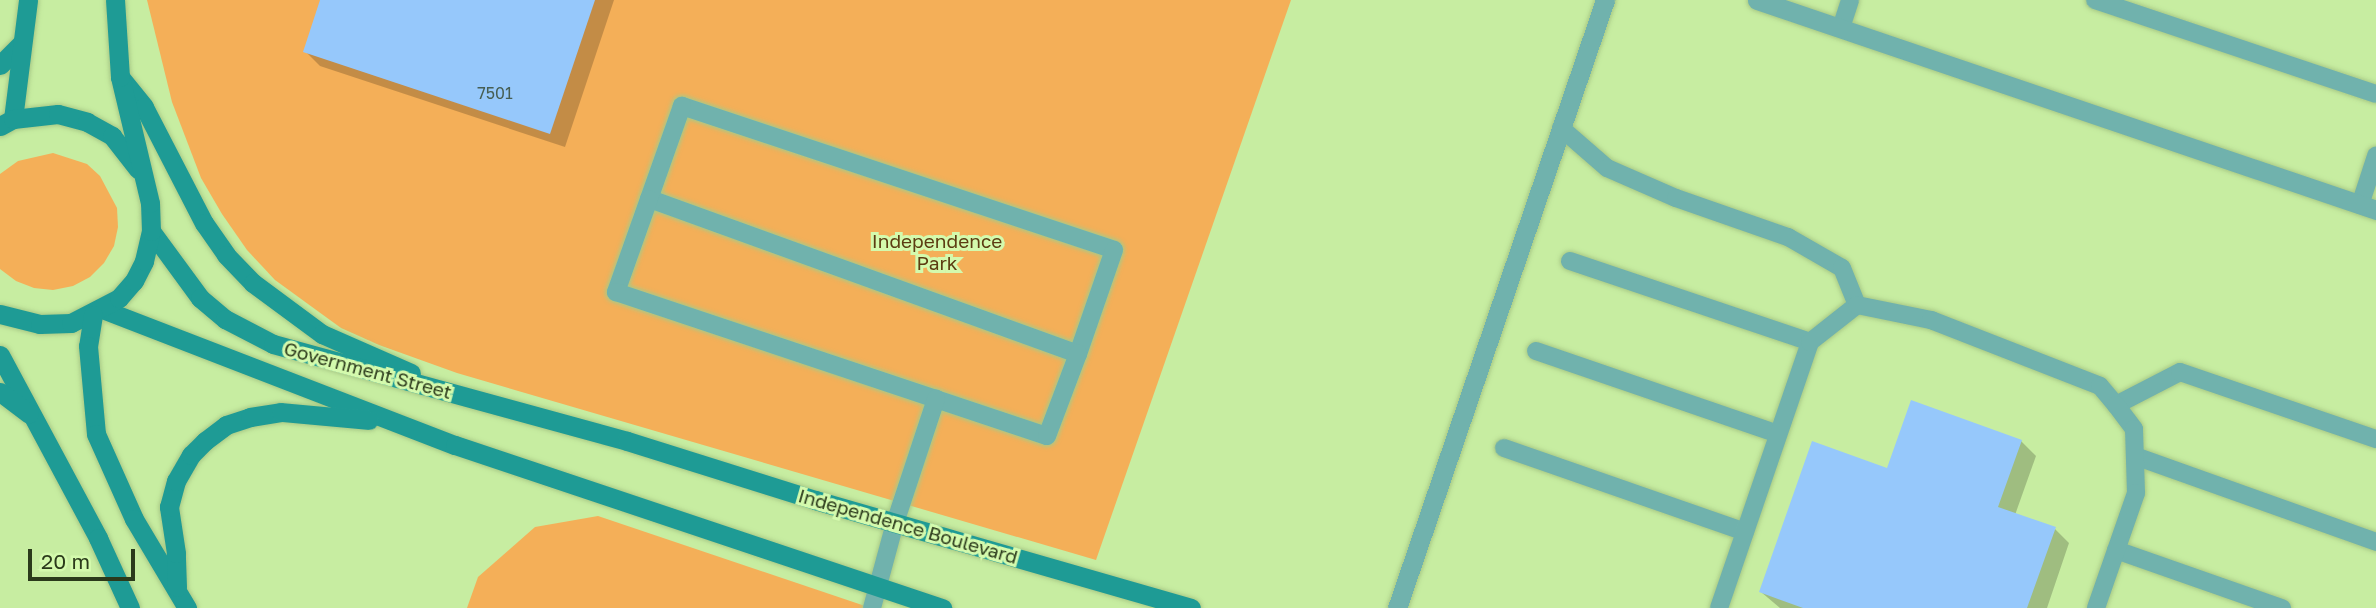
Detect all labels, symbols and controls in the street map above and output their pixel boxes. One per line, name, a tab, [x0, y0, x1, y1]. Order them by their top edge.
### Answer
house number: 7501	[477, 83, 513, 103]
park label: Independence Park	[872, 230, 1002, 274]
street label: Government Street	[282, 337, 454, 403]
street label: Independence Boulevard	[796, 484, 1020, 568]
scale bar	[32, 534, 138, 578]
text: 20 m	[41, 548, 90, 574]

